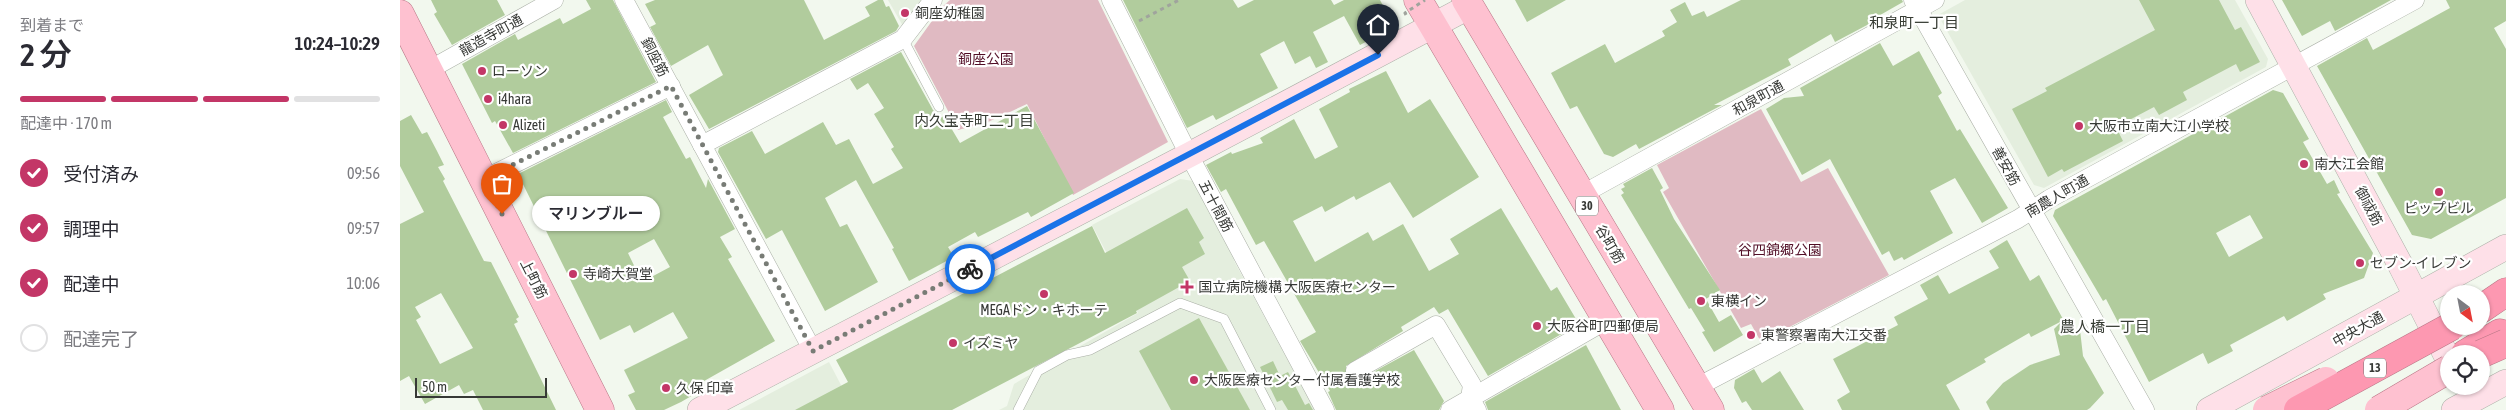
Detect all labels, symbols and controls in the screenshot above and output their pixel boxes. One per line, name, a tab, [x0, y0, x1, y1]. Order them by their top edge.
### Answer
pin	[1357, 4, 1399, 55]
place label: 銅座幼稚園	[915, 5, 985, 21]
marker: 銅座幼稚園	[899, 7, 911, 19]
street label: 龍造寺町通	[457, 11, 525, 59]
icon: home	[1364, 11, 1392, 39]
district label: 和泉町一丁目	[1869, 14, 1959, 31]
text: 到着まで	[20, 16, 84, 34]
text: 10:24–10:29	[294, 32, 380, 54]
street label: 銅座筋	[638, 35, 672, 79]
text: 2 分	[20, 36, 71, 73]
park label: 銅座公園	[958, 51, 1014, 67]
place label: ローソン	[492, 63, 548, 79]
marker: ローソン	[476, 65, 488, 77]
street label: 和泉町通	[1730, 77, 1786, 119]
place label: i4hara	[498, 91, 531, 107]
marker: i4hara	[482, 93, 494, 105]
district label: 内久宝寺町二丁目	[914, 112, 1034, 129]
text: 配達中 · 170 m	[20, 114, 112, 132]
place label: Alizeti	[513, 117, 545, 133]
place label: 大阪市立南大江小学校	[2089, 118, 2229, 134]
marker: Alizeti	[497, 119, 509, 131]
marker: 大阪市立南大江小学校	[2073, 120, 2085, 132]
street label: 善安筋	[1989, 144, 2023, 188]
place label: 南大江会館	[2314, 156, 2384, 172]
marker: 南大江会館	[2298, 158, 2310, 170]
icon: check	[20, 159, 48, 187]
text: 受付済み	[63, 163, 139, 185]
pin	[481, 163, 523, 214]
text: 09:56	[347, 164, 380, 182]
icon: bag	[488, 170, 516, 198]
street label: 南農人町通	[2023, 172, 2091, 220]
street label: 五十間筋	[1196, 178, 1236, 234]
street label: 御祓筋	[2352, 184, 2386, 228]
marker: ピップビル	[2433, 186, 2445, 198]
callout: マリンブルー	[532, 196, 660, 232]
road number: 30	[1576, 197, 1598, 216]
place label: ピップビル	[2404, 200, 2474, 216]
text: マリンブルー	[548, 204, 644, 222]
icon: check	[20, 214, 48, 242]
text: 調理中	[63, 218, 120, 240]
text: 09:57	[347, 219, 380, 237]
street label: 谷町筋	[1592, 222, 1628, 266]
park label: 谷四錦郷公園	[1738, 242, 1822, 258]
courier	[945, 244, 995, 294]
icon: bike	[956, 255, 984, 283]
place label: セブン-イレブン	[2370, 255, 2472, 271]
street label: 上町筋	[517, 257, 551, 301]
marker: セブン-イレブン	[2354, 257, 2366, 269]
place label: 寺崎大賀堂	[583, 266, 653, 282]
marker: 寺崎大賀堂	[567, 268, 579, 280]
icon: check	[20, 269, 48, 297]
text: 配達中	[63, 273, 120, 295]
text: 10:06	[346, 274, 380, 292]
place label: 国立病院機構 大阪医療センター	[1198, 279, 1396, 295]
marker: 国立病院機構 大阪医療センター	[1180, 280, 1194, 294]
north arrow	[2440, 285, 2490, 335]
map controls	[2440, 285, 2490, 395]
marker: MEGAドン・キホーテ	[1038, 288, 1050, 300]
place label: 東横イン	[1711, 293, 1767, 309]
marker: 東横イン	[1695, 295, 1707, 307]
place label: MEGAドン・キホーテ	[980, 302, 1108, 318]
street label: 中央大通	[2330, 308, 2386, 350]
place label: 大阪谷町四郵便局	[1547, 318, 1659, 334]
district label: 農人橋一丁目	[2060, 318, 2150, 335]
marker: 大阪谷町四郵便局	[1531, 320, 1543, 332]
place label: 東警察署南大江交番	[1761, 327, 1887, 343]
text: 配達完了	[63, 328, 139, 350]
marker: 東警察署南大江交番	[1745, 329, 1757, 341]
place label: イズミヤ	[963, 335, 1019, 351]
marker: イズミヤ	[947, 337, 959, 349]
button: locate	[2440, 345, 2490, 395]
road number: 13	[2364, 358, 2386, 378]
place label: 大阪医療センター付属看護学校	[1204, 372, 1400, 388]
marker: 大阪医療センター付属看護学校	[1188, 374, 1200, 386]
scale bar	[415, 375, 548, 398]
text: 50 m	[422, 379, 447, 395]
place label: 久保 印章	[676, 380, 734, 396]
marker: 久保 印章	[660, 382, 672, 394]

